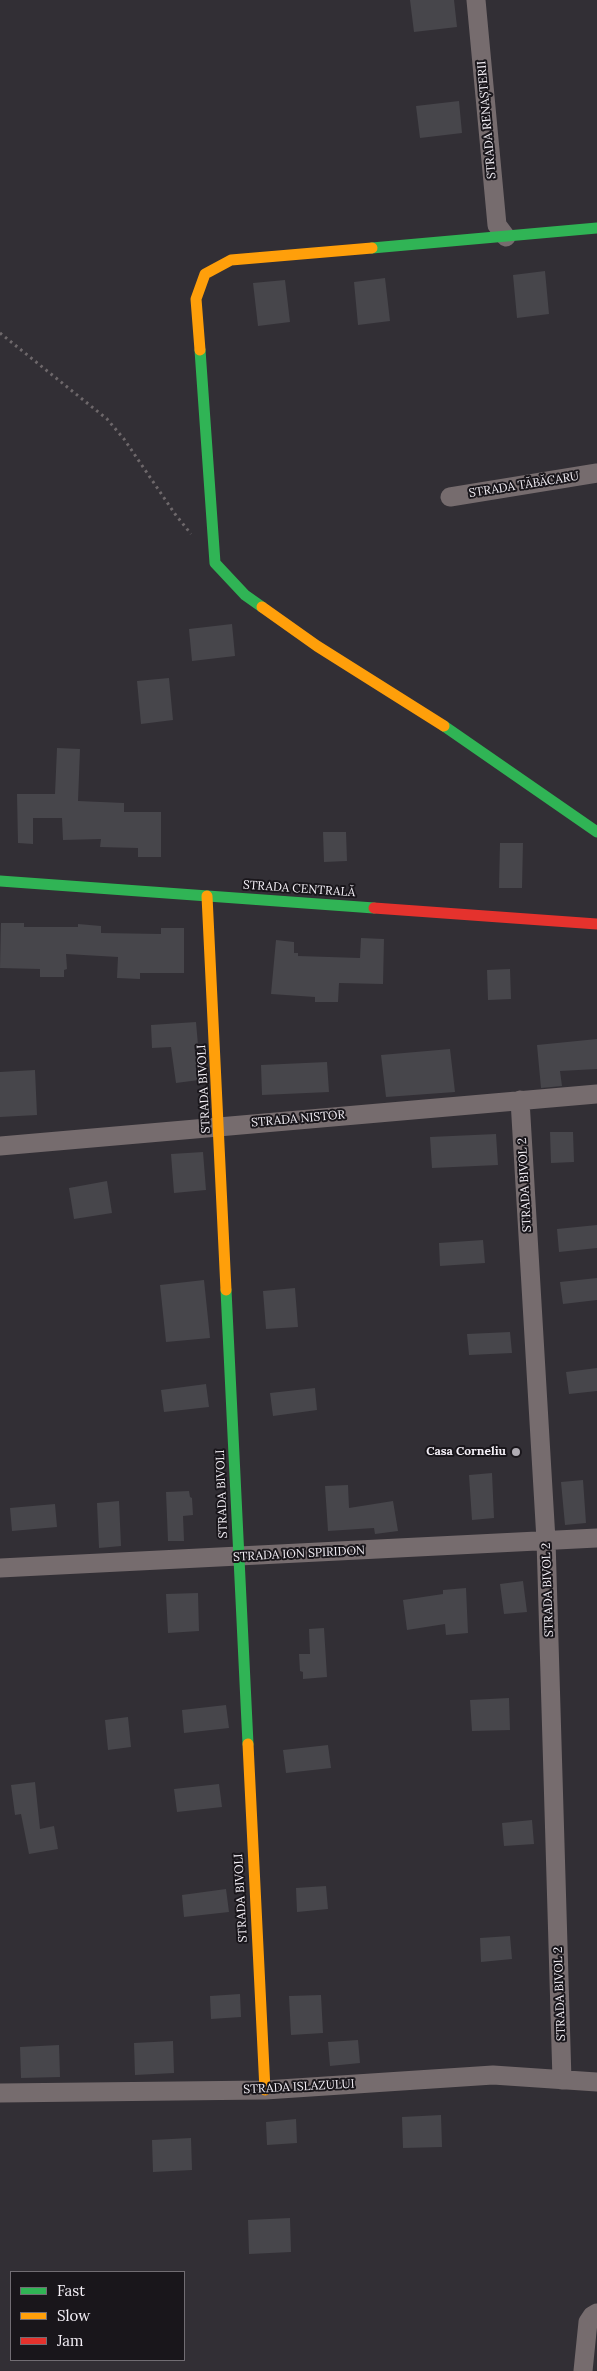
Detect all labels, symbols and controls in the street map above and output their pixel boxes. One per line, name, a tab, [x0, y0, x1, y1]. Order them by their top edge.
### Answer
street label: STRADA RENAȘTERII	[475, 60, 499, 180]
street label: STRADA TĂBĂCARU	[468, 469, 580, 501]
street label: STRADA CENTRALĂ	[242, 878, 356, 900]
street label: STRADA BIVOLI	[194, 1044, 214, 1134]
street label: STRADA NISTOR	[250, 1108, 346, 1130]
street label: STRADA BIVOL 2	[515, 1137, 535, 1233]
place label: Casa Corneliu	[426, 1445, 506, 1459]
marker: Casa Corneliu	[510, 1446, 522, 1458]
street label: STRADA BIVOLI	[213, 1449, 231, 1539]
street label: STRADA ION SPIRIDON	[233, 1543, 365, 1565]
street label: STRADA BIVOL 2	[539, 1543, 557, 1637]
street label: STRADA BIVOLI	[231, 1853, 251, 1943]
street label: STRADA BIVOL 2	[551, 1947, 569, 2041]
street label: STRADA ISLAZULUI	[243, 2077, 355, 2097]
legend	[10, 2271, 185, 2361]
text: Fast	[57, 2281, 85, 2300]
text: Slow	[57, 2306, 90, 2325]
text: Jam	[57, 2331, 84, 2350]

